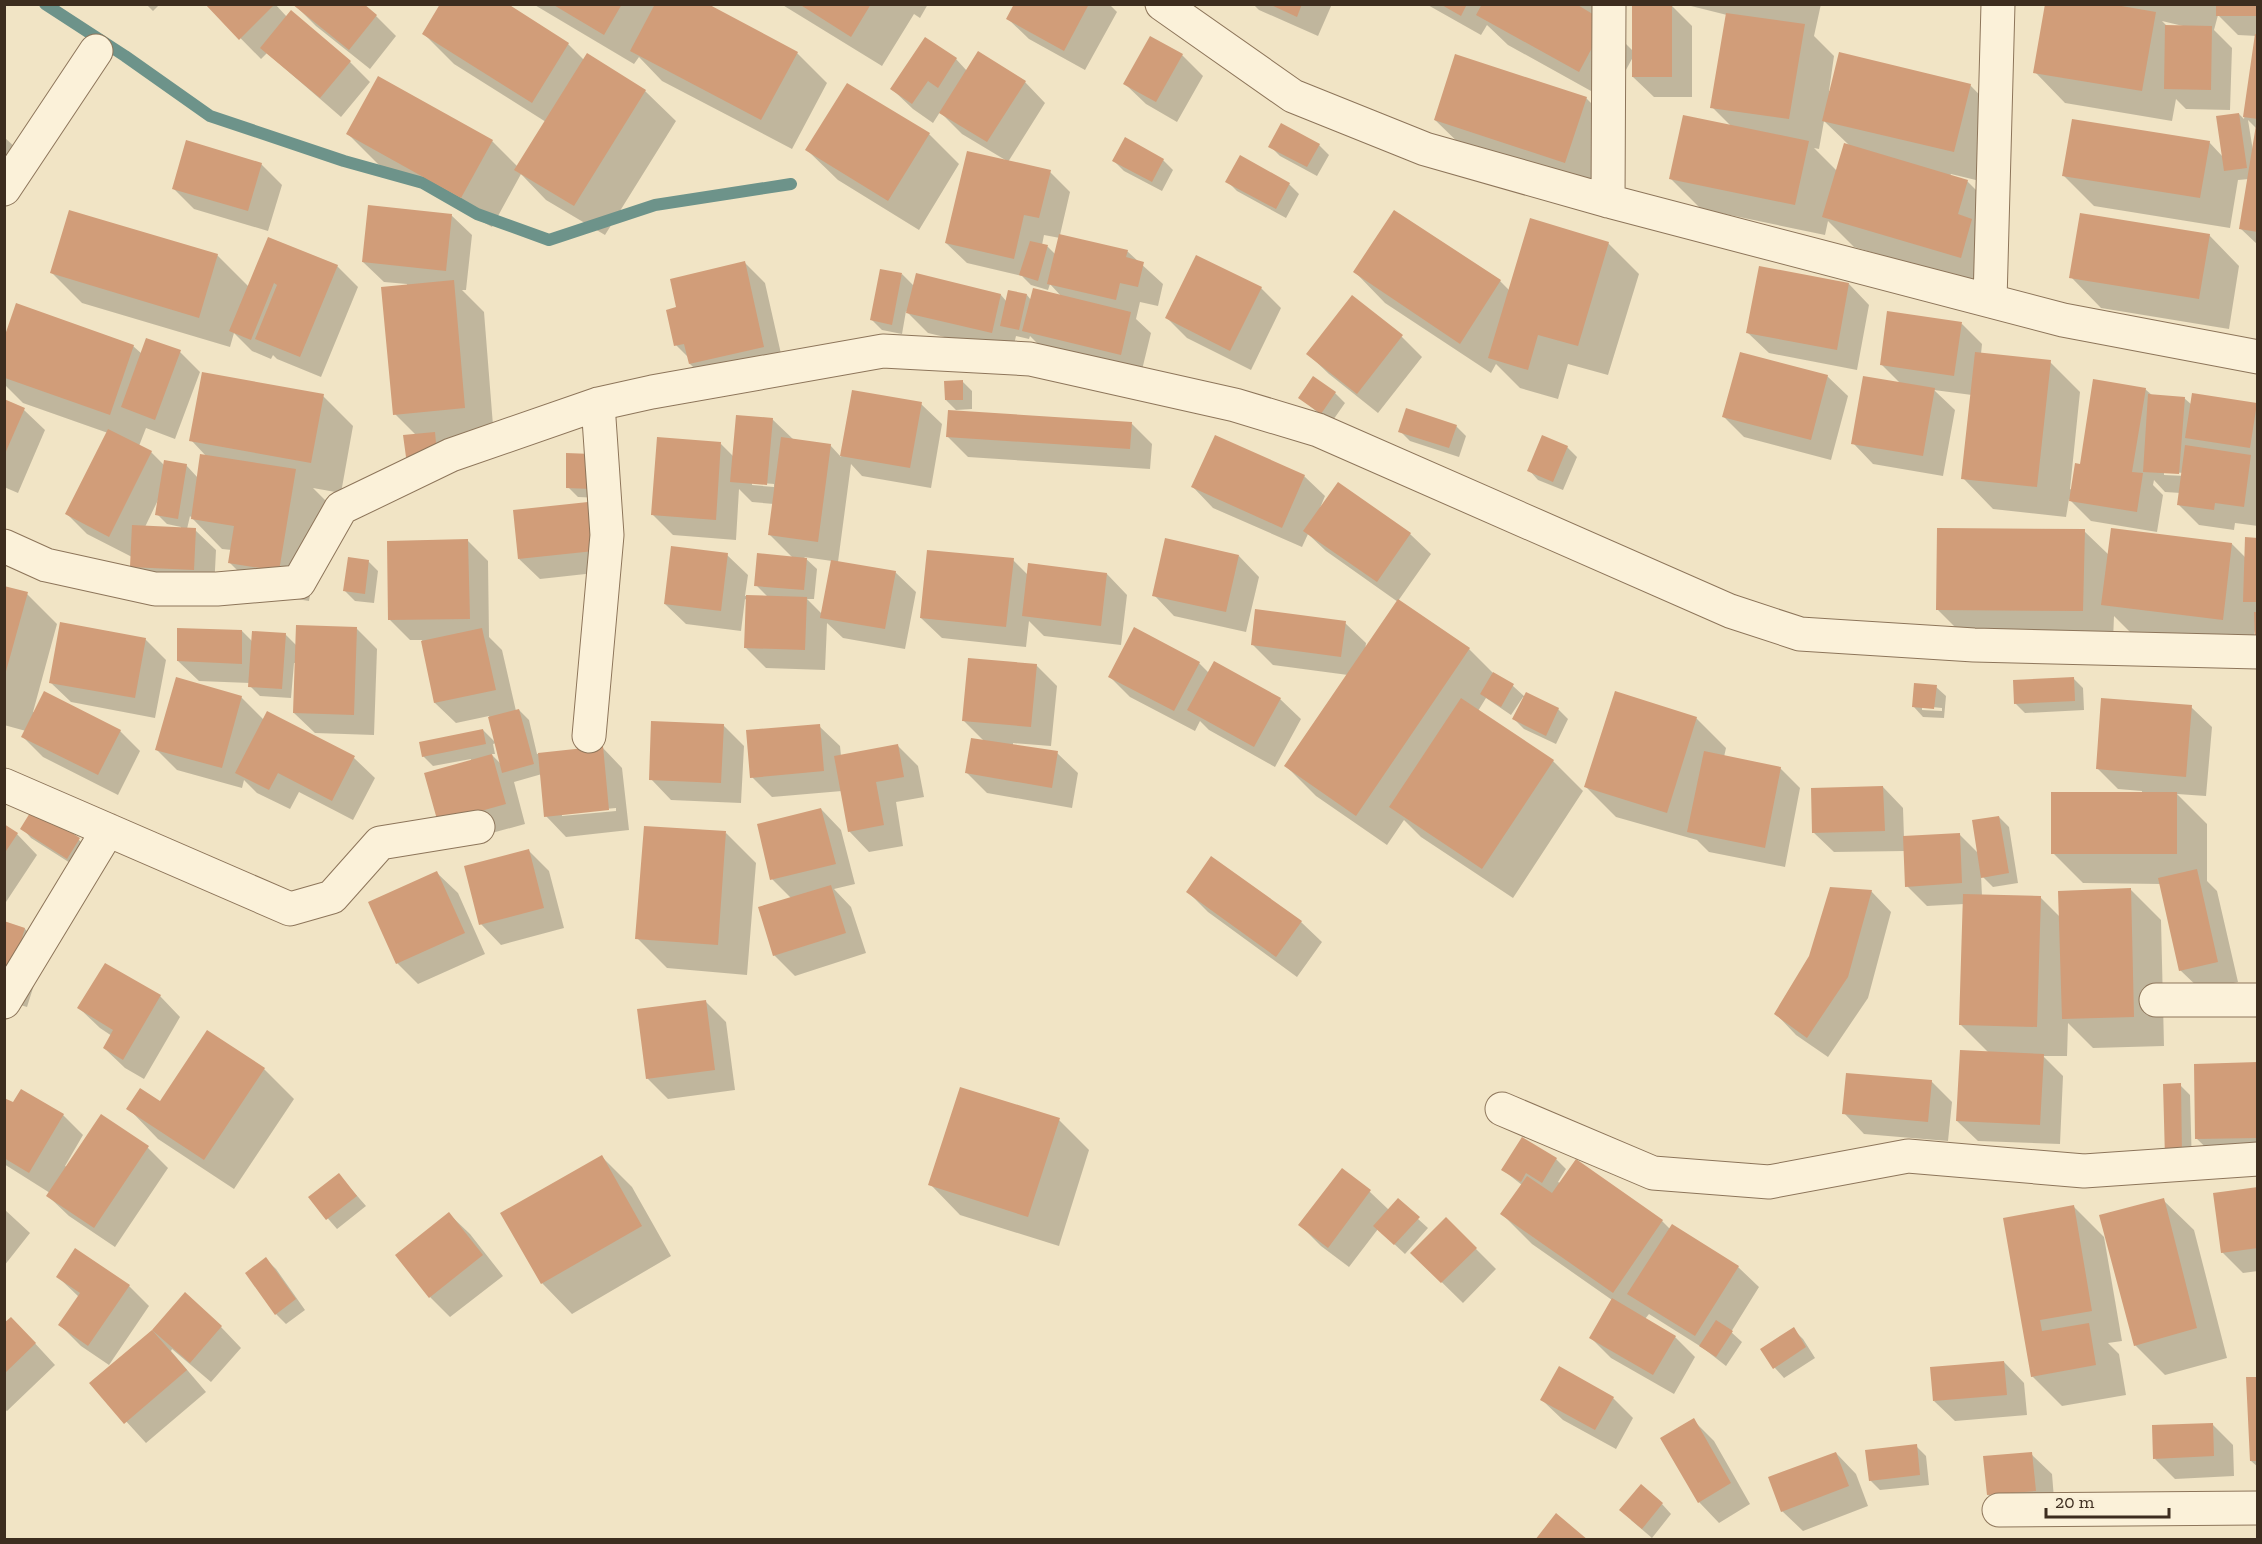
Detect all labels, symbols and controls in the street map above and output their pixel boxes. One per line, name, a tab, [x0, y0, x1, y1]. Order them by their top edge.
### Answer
scale bar	[2046, 1481, 2169, 1519]
text: 20 m	[2055, 1491, 2095, 1513]

